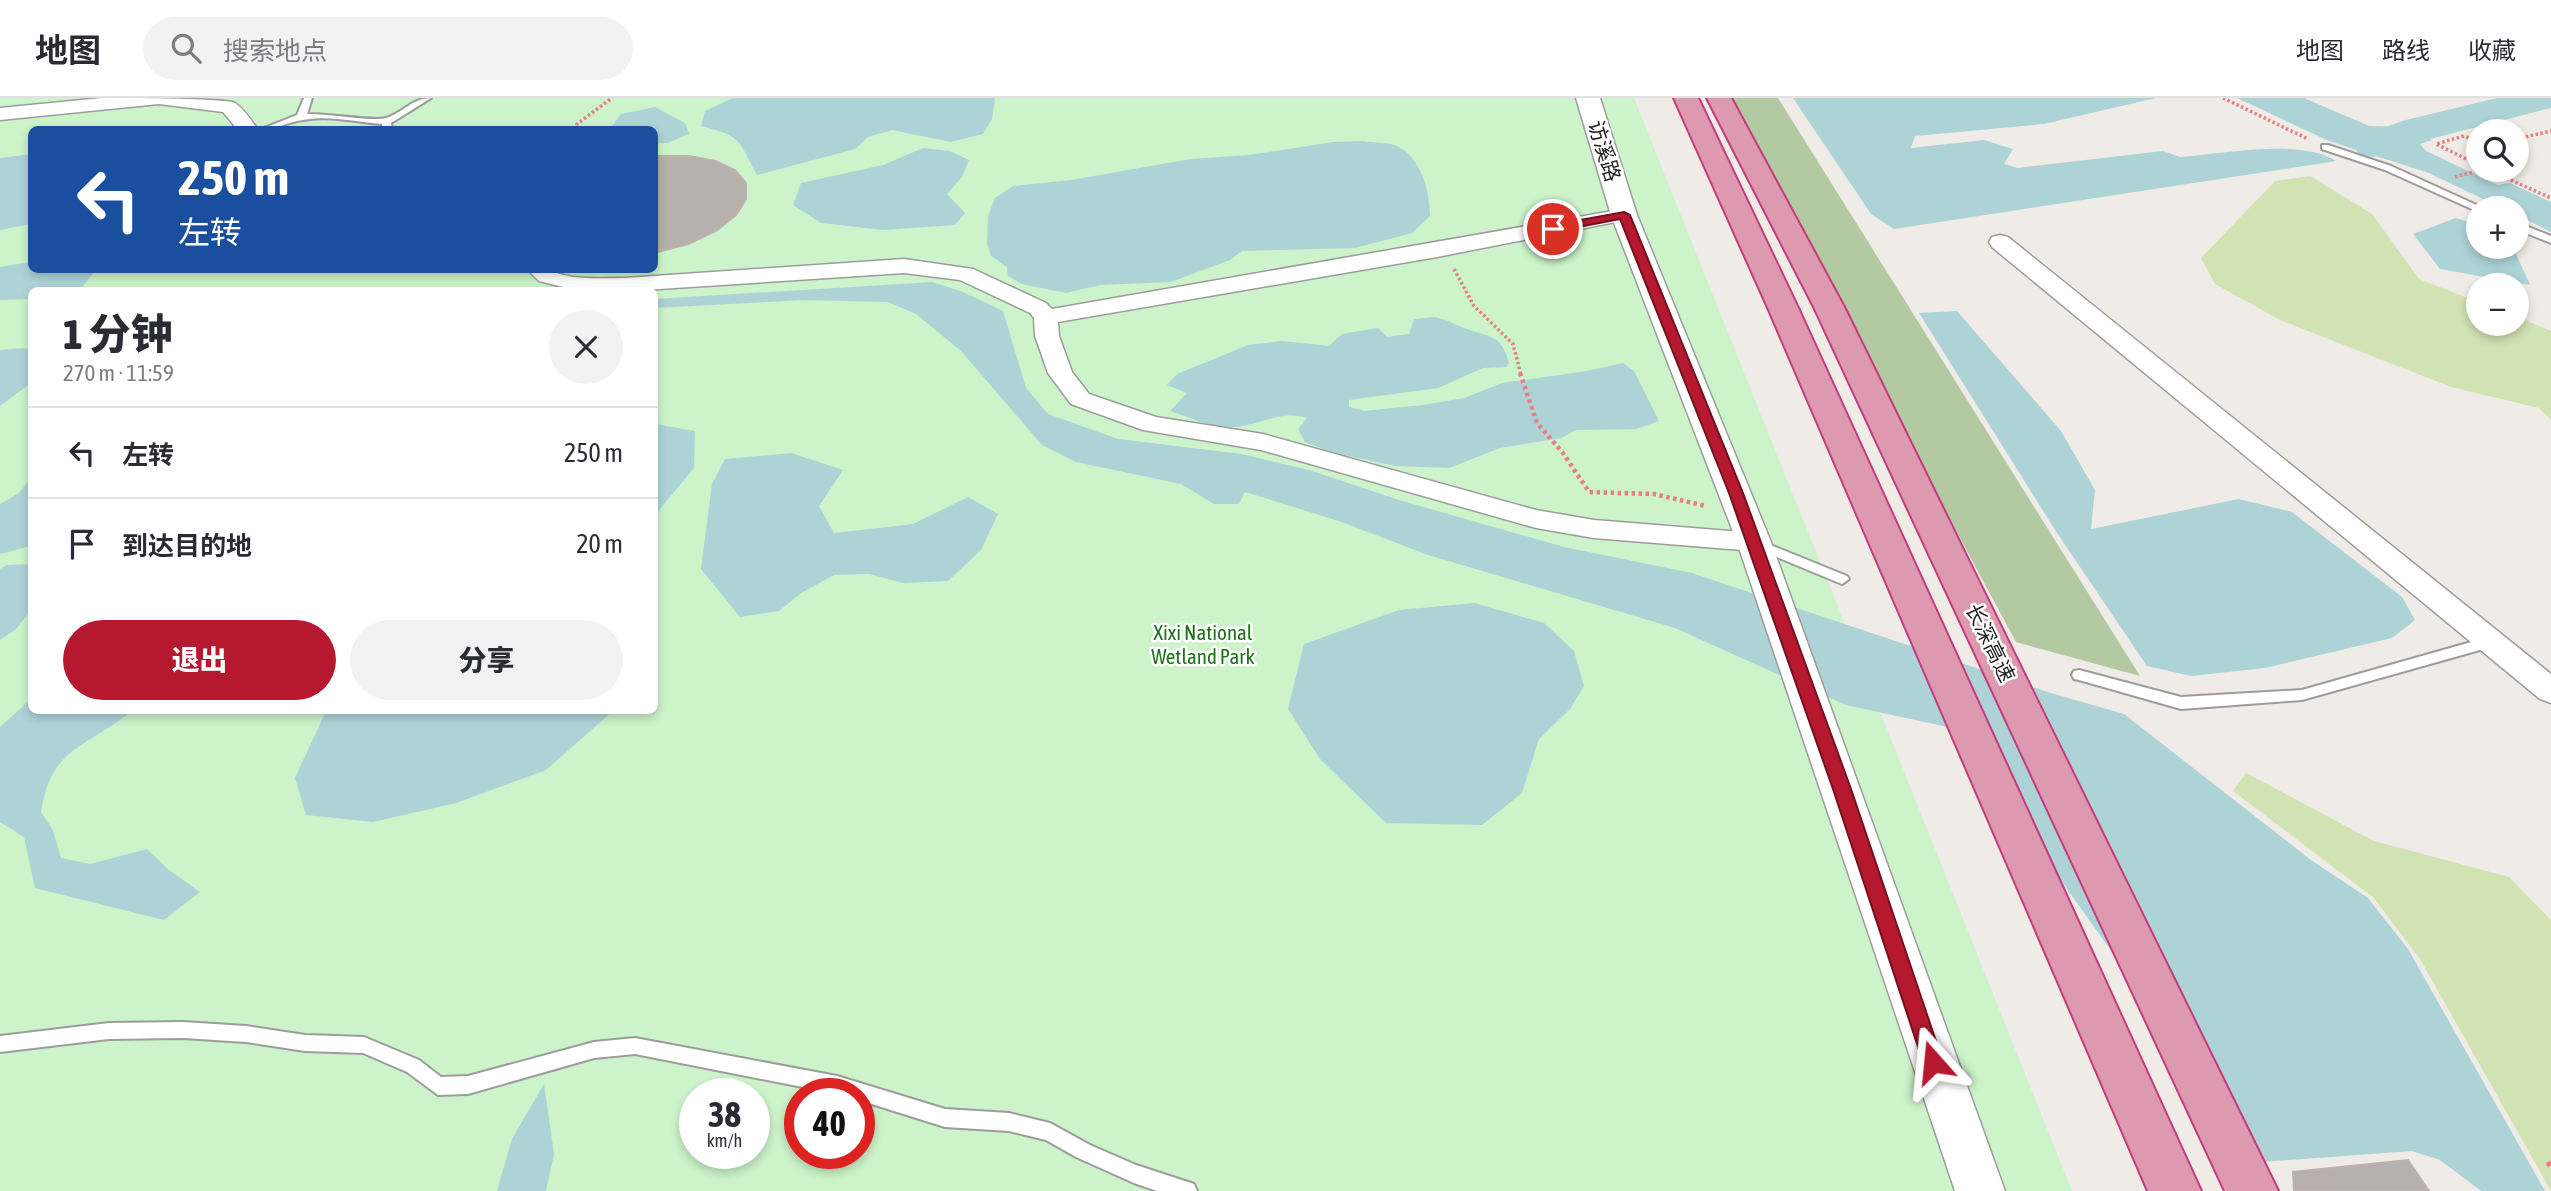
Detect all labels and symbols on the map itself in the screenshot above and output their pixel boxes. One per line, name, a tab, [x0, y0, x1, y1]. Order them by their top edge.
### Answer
street label: 访溪路	[1584, 117, 1626, 184]
pin	[1523, 199, 1583, 259]
street label: 长深高速	[1962, 600, 2020, 686]
park label: Xixi National Wetland Park	[1151, 620, 1255, 668]
position arrow	[1896, 1025, 1970, 1099]
speed limit sign: 40	[784, 1078, 875, 1169]

